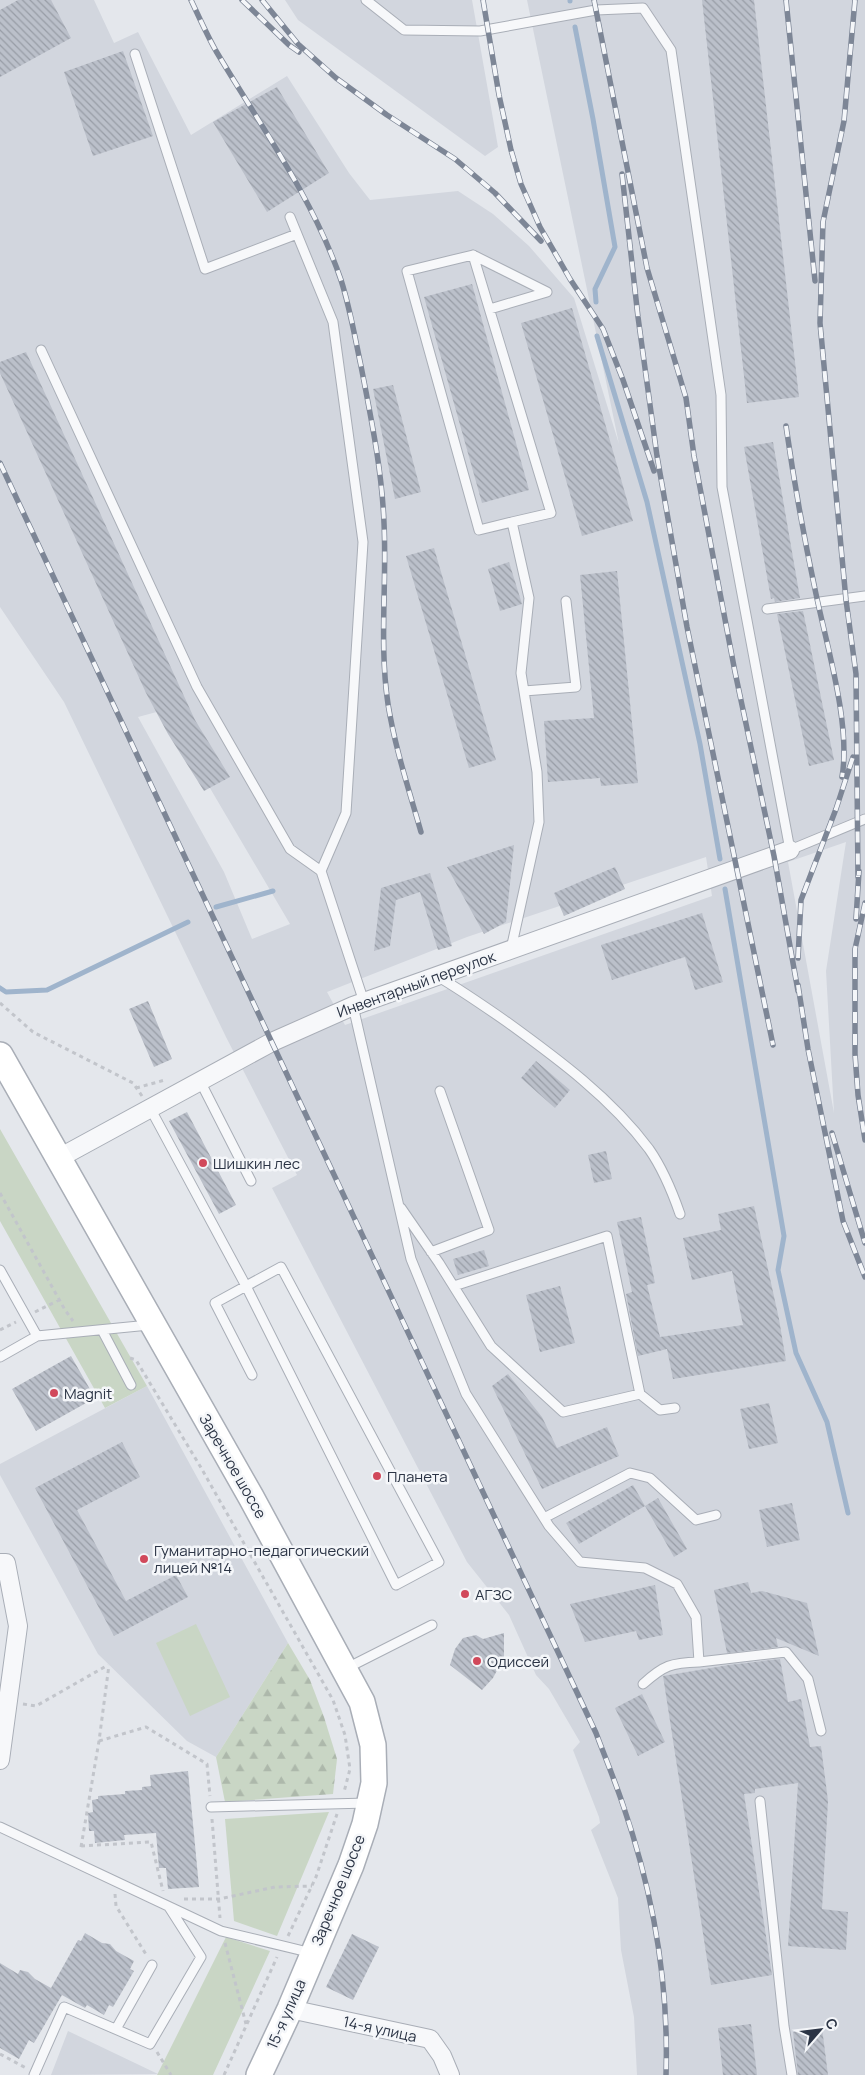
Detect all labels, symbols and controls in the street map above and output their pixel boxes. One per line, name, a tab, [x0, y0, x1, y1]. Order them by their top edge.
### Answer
street label: Инвентарный переулок	[334, 945, 499, 1022]
place label: Шишкин лес	[213, 1153, 300, 1174]
marker: Шишкин лес	[197, 1157, 209, 1169]
place label: Magnit	[64, 1383, 112, 1404]
marker: Magnit	[48, 1387, 60, 1399]
street label: Заречное шоссе	[194, 1410, 272, 1523]
place label: Планета	[387, 1466, 448, 1487]
marker: Планета	[371, 1470, 383, 1482]
place label: Гуманитарно-педагогический лицей №14	[154, 1540, 369, 1578]
marker: Гуманитарно-педагогический лицей №14	[138, 1553, 150, 1565]
place label: АГЗС	[475, 1584, 512, 1605]
marker: АГЗС	[459, 1588, 471, 1600]
place label: Одиссей	[487, 1651, 549, 1672]
marker: Одиссей	[471, 1655, 483, 1667]
street label: Заречное шоссе	[306, 1831, 370, 1949]
street label: 15-я улица	[261, 1976, 311, 2052]
north arrow	[795, 2005, 845, 2055]
street label: 14-я улица	[341, 2011, 419, 2047]
text: С	[821, 2015, 843, 2033]

